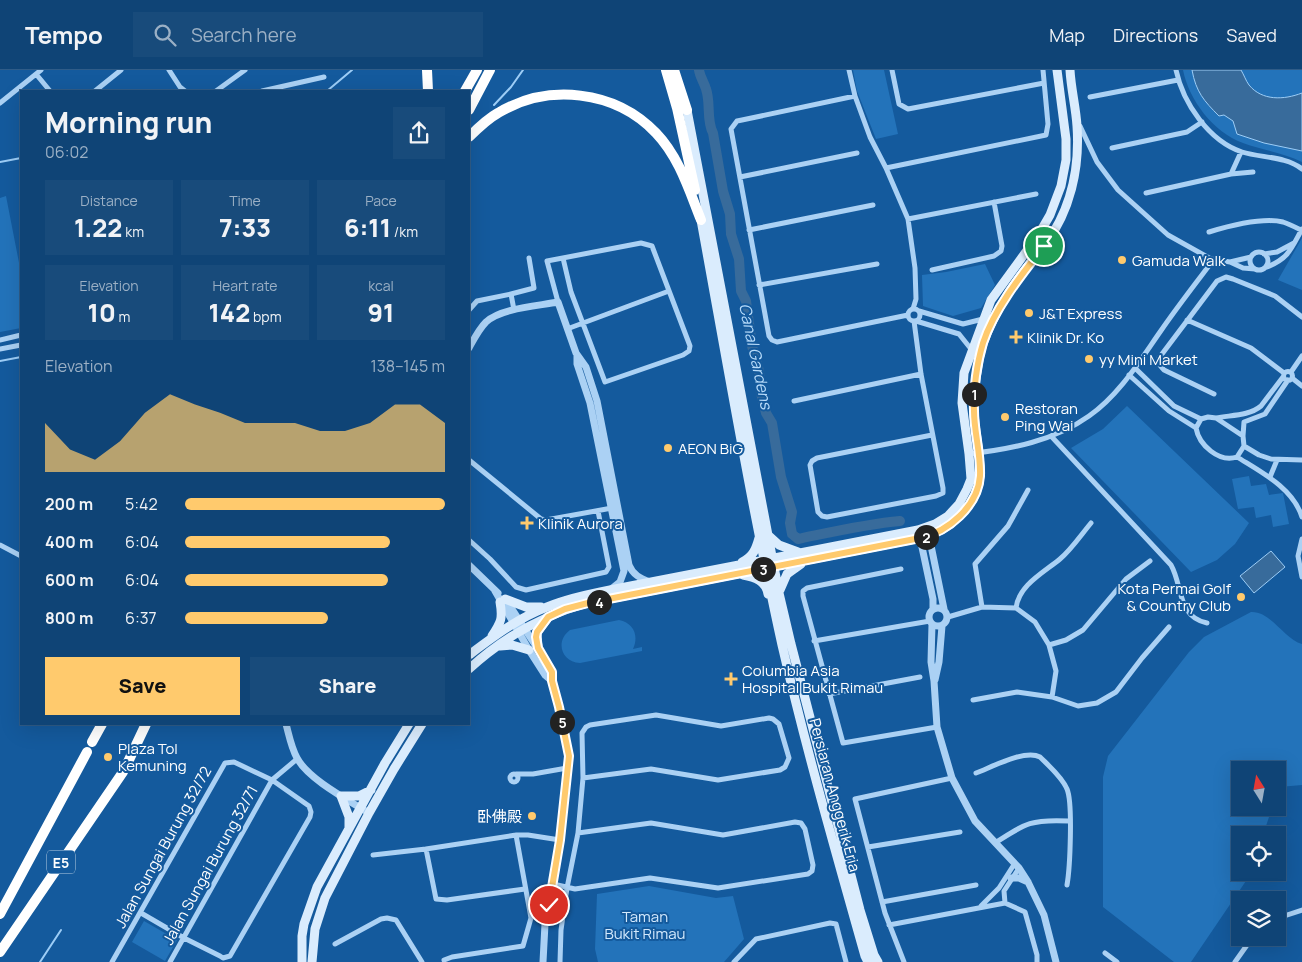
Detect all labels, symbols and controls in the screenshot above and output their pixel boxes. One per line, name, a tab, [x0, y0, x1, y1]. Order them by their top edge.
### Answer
search box	[133, 12, 483, 57]
text: Tempo	[25, 18, 103, 51]
icon: search	[151, 21, 179, 49]
text: Search here	[191, 22, 297, 48]
text: Map	[1049, 23, 1085, 47]
text: Directions	[1113, 23, 1198, 47]
text: Saved	[1226, 23, 1277, 47]
text: Morning run	[45, 103, 212, 141]
button: share	[393, 107, 445, 159]
text: 06:02	[45, 141, 88, 163]
text: Distance	[80, 191, 138, 210]
text: Time	[229, 191, 261, 210]
text: Pace	[365, 191, 397, 210]
text: 1.22	[74, 210, 122, 245]
text: 7:33	[219, 210, 271, 245]
text: 6:11	[344, 210, 391, 245]
text: km	[122, 222, 144, 241]
text: /km	[391, 222, 418, 241]
pin	[1023, 225, 1065, 267]
icon: arrive	[1030, 232, 1058, 260]
place label: Gamuda Walk	[1132, 250, 1226, 271]
marker: Gamuda Walk	[1116, 254, 1128, 266]
text: Elevation	[79, 276, 139, 295]
text: Heart rate	[213, 276, 277, 295]
text: kcal	[368, 276, 394, 295]
text: 10	[88, 295, 116, 330]
text: 142	[208, 295, 250, 330]
text: 91	[368, 295, 394, 330]
water label: Canal Gardens	[734, 301, 778, 413]
place label: J&T Express	[1039, 303, 1122, 324]
text: m	[116, 307, 130, 326]
text: bpm	[250, 307, 282, 326]
marker: J&T Express	[1023, 307, 1035, 319]
place label: Klinik Dr. Ko	[1027, 327, 1104, 348]
marker: Klinik Dr. Ko	[1009, 330, 1023, 344]
place label: yy Mini Market	[1099, 349, 1198, 370]
marker: yy Mini Market	[1083, 353, 1095, 365]
text: Elevation	[45, 355, 113, 377]
text: 138–145 m	[371, 355, 445, 377]
pin: 1	[962, 382, 986, 406]
text: 1	[971, 385, 978, 404]
place label: Restoran Ping Wai	[1015, 398, 1078, 436]
marker: Restoran Ping Wai	[999, 411, 1011, 423]
place label: AEON BiG	[678, 438, 743, 459]
marker: AEON BiG	[662, 442, 674, 454]
text: 200 m	[45, 493, 93, 515]
text: 5:42	[125, 493, 158, 515]
place label: Klinik Aurora	[538, 513, 623, 534]
marker: Klinik Aurora	[520, 516, 534, 530]
pin: 2	[914, 524, 938, 550]
text: 2	[922, 528, 931, 547]
text: 400 m	[45, 531, 93, 553]
text: 6:04	[125, 531, 159, 553]
pin: 3	[750, 556, 776, 582]
text: 3	[759, 560, 768, 579]
text: 600 m	[45, 569, 94, 591]
text: 6:04	[125, 569, 159, 591]
place label: Kota Permai Golf & Country Club	[1117, 578, 1232, 616]
pin: 4	[586, 590, 612, 614]
marker: Kota Permai Golf & Country Club	[1235, 591, 1247, 603]
text: 4	[595, 593, 604, 612]
text: 800 m	[45, 607, 93, 629]
text: 6:37	[125, 607, 157, 629]
button: Save	[45, 657, 240, 715]
button: Share	[250, 657, 445, 715]
place label: Columbia Asia Hospital Bukit Rimau	[742, 660, 883, 698]
marker: Columbia Asia Hospital Bukit Rimau	[724, 672, 738, 686]
pin: 5	[550, 710, 574, 734]
text: 5	[558, 713, 567, 732]
street label: Persiaran Anggerik Eria	[804, 716, 866, 874]
place label: Plaza Tol Kemuning	[118, 738, 187, 776]
marker: Plaza Tol Kemuning	[102, 751, 114, 763]
north arrow	[1231, 761, 1286, 816]
map controls	[1231, 761, 1286, 946]
street label: Jalan Sungai Burung 32/72	[110, 762, 216, 932]
street label: Jalan Sungai Burung 32/71	[157, 782, 263, 948]
place label: 卧佛殿	[477, 806, 522, 827]
marker: 卧佛殿	[526, 810, 538, 822]
button: locate	[1231, 826, 1286, 881]
road number: E5	[47, 850, 75, 874]
pin	[528, 884, 570, 926]
icon: check	[535, 891, 563, 919]
button: layers	[1231, 891, 1286, 946]
park label: Taman Bukit Rimau	[605, 906, 685, 944]

